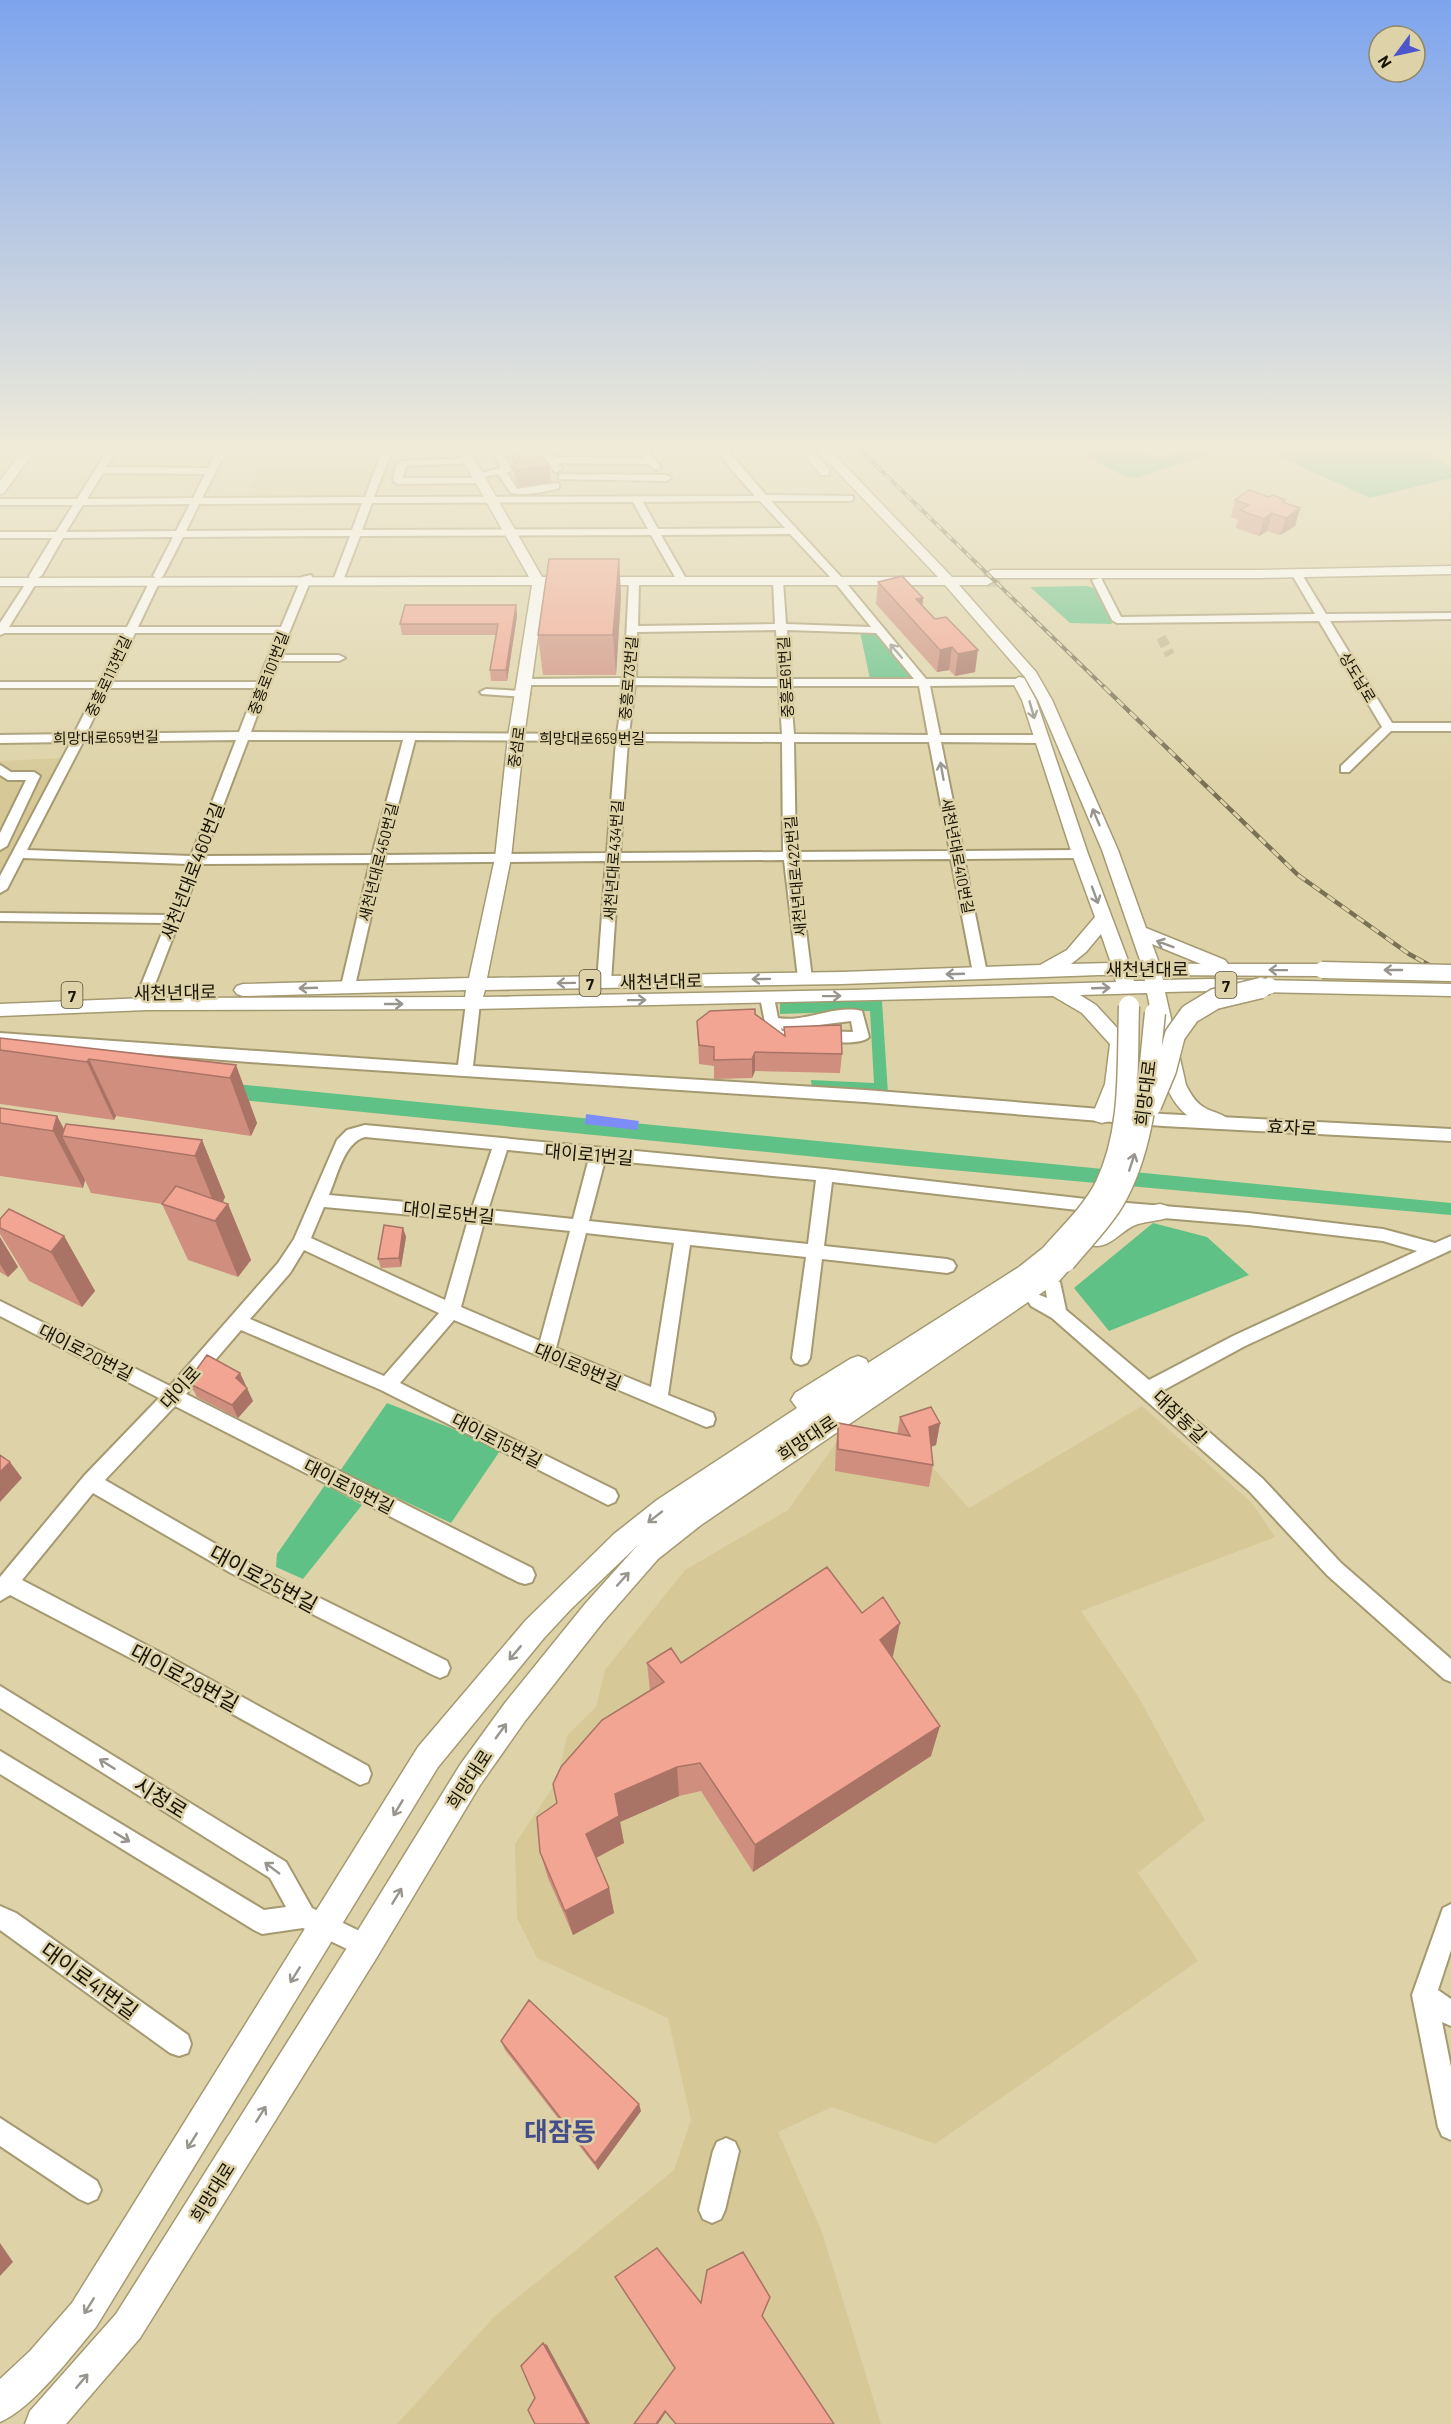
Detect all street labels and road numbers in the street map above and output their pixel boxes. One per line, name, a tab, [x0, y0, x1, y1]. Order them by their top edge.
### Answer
street label: 중흥로101번길	[244, 629, 292, 717]
street label: 중흥로113번길	[81, 633, 135, 719]
street label: 중흥로73번길	[615, 635, 641, 721]
street label: 중흥로61번길	[774, 636, 796, 718]
street label: 상도남로	[1336, 649, 1380, 705]
street label: 중섬로	[504, 725, 528, 769]
street label: 희망대로659번길	[53, 727, 159, 747]
street label: 희망대로659번길	[539, 729, 645, 747]
street label: 새천년대로410번길	[938, 797, 978, 915]
street label: 새천년대로460번길	[156, 799, 228, 943]
street label: 새천년대로434번길	[600, 799, 626, 921]
street label: 새천년대로450번길	[355, 801, 401, 923]
street label: 새천년대로422번길	[781, 815, 809, 937]
street label: 새천년대로	[1106, 958, 1188, 980]
street label: 새천년대로	[619, 969, 703, 993]
road number: 7	[580, 970, 600, 996]
road number: 7	[1216, 972, 1236, 998]
street label: 새천년대로	[133, 980, 217, 1004]
road number: 7	[62, 982, 82, 1008]
street label: 희망대로	[1130, 1059, 1160, 1127]
street label: 효자로	[1267, 1115, 1317, 1139]
street label: 대이로1번길	[544, 1139, 634, 1169]
street label: 대이로5번길	[402, 1196, 496, 1228]
street label: 대이로20번길	[35, 1319, 137, 1385]
street label: 대이로9번길	[531, 1338, 625, 1394]
street label: 대이로	[155, 1361, 205, 1413]
street label: 대잠동길	[1149, 1385, 1211, 1447]
street label: 대이로15번길	[448, 1408, 546, 1472]
street label: 희망대로	[773, 1410, 841, 1466]
street label: 대이로19번길	[300, 1454, 398, 1518]
street label: 대이로25번길	[206, 1539, 322, 1617]
street label: 대이로29번길	[127, 1638, 243, 1716]
street label: 희망대로	[442, 1745, 496, 1813]
street label: 시청로	[130, 1771, 192, 1823]
street label: 대이로41번길	[37, 1937, 143, 2023]
street label: 희망대로	[185, 2158, 239, 2226]

